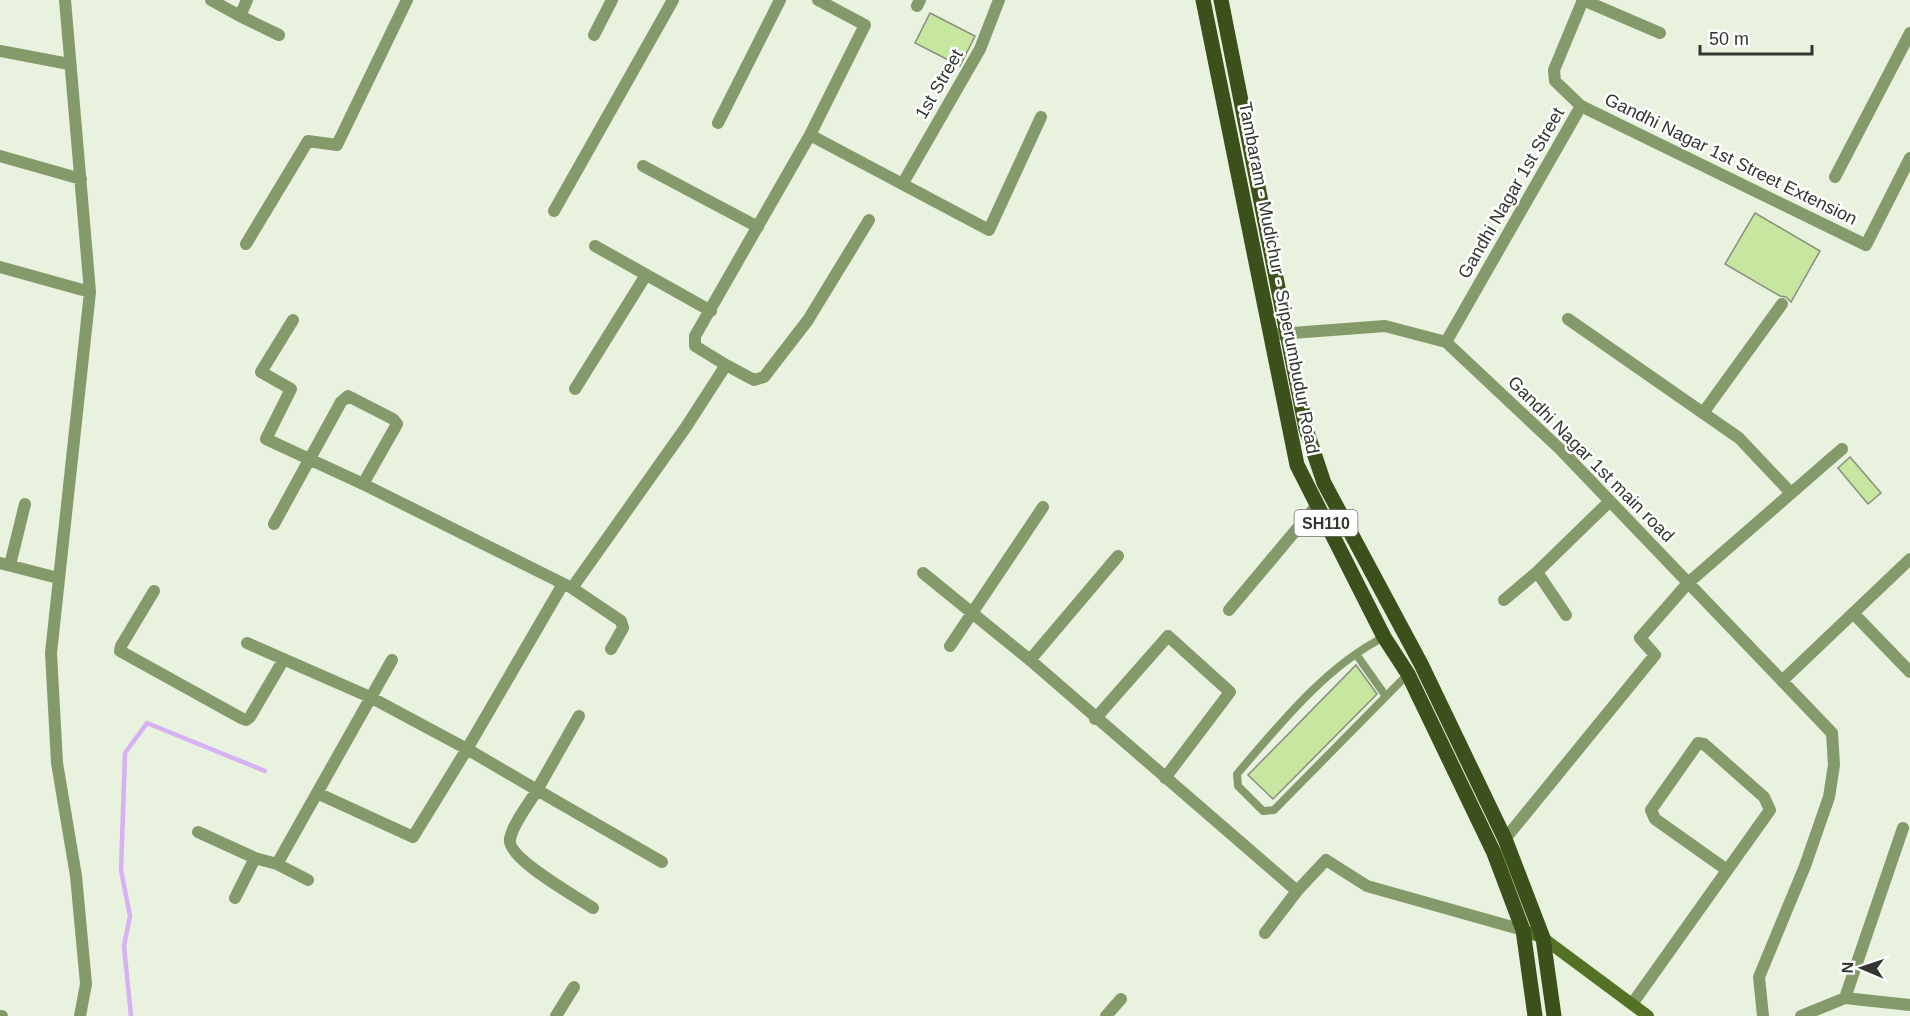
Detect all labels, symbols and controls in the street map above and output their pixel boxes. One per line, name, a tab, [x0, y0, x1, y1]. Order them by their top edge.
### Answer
scale bar	[1700, 18, 1812, 56]
text: 50 m	[1709, 29, 1749, 49]
street label: 1st Street	[911, 46, 967, 122]
street label: Gandhi Nagar 1st Street Extension	[1602, 89, 1860, 229]
street label: Tambaram - Mudichur - Sriperumbudur Road	[1235, 100, 1323, 456]
street label: Gandhi Nagar 1st Street	[1454, 104, 1568, 282]
street label: Gandhi Nagar 1st main road	[1504, 372, 1678, 546]
road number: SH110	[1294, 510, 1358, 536]
north arrow	[1832, 938, 1892, 998]
text: N	[1839, 961, 1856, 974]

